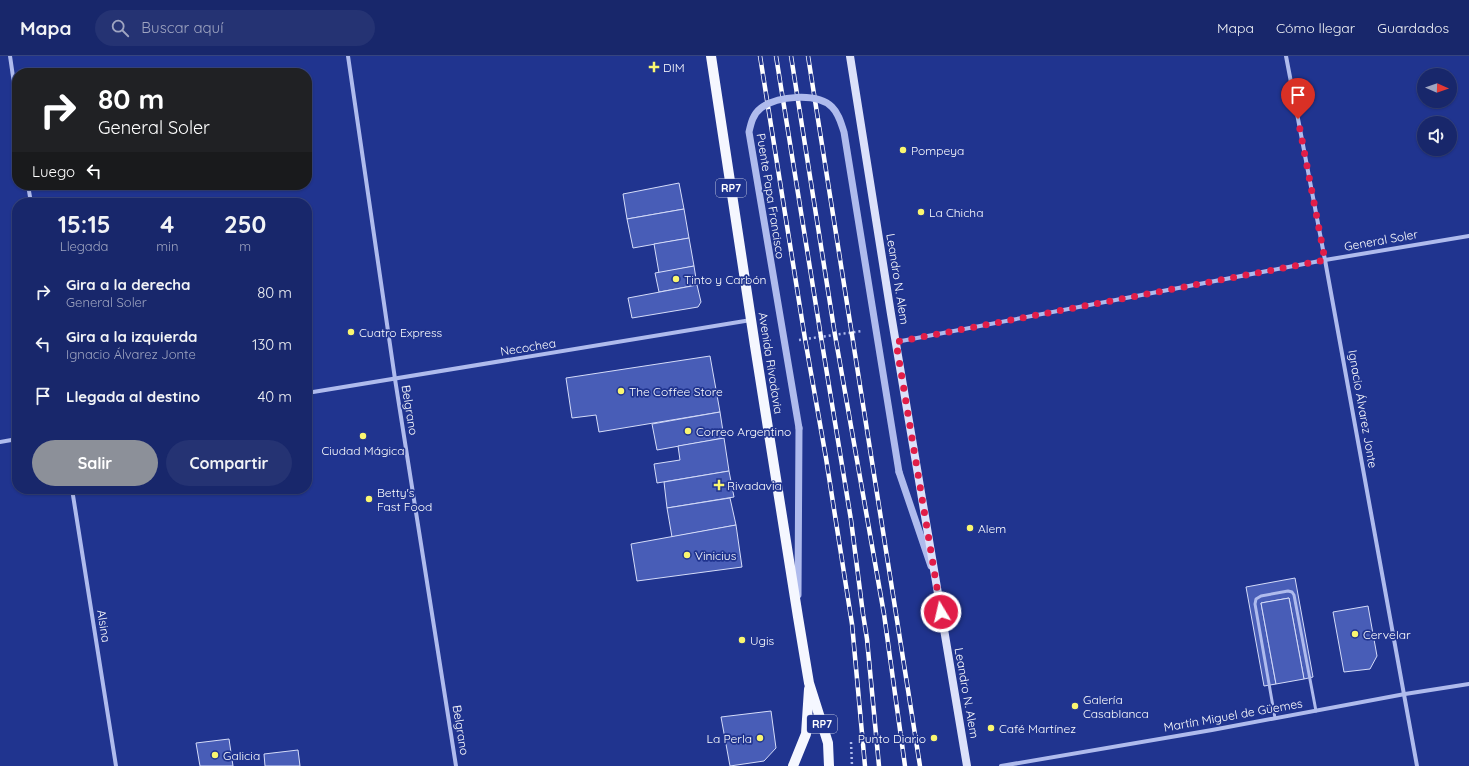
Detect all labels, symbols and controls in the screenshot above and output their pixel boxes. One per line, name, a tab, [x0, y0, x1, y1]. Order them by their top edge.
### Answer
search box	[95, 10, 375, 46]
text: Mapa	[20, 16, 71, 40]
icon: search	[109, 17, 131, 39]
text: Buscar aquí	[141, 18, 223, 37]
text: Mapa	[1217, 19, 1254, 37]
text: Cómo llegar	[1276, 19, 1355, 37]
text: Guardados	[1377, 19, 1449, 37]
place label: DIM	[663, 60, 685, 75]
marker: DIM	[648, 61, 660, 73]
north arrow	[1417, 68, 1457, 108]
map controls	[1417, 68, 1457, 156]
pin	[1281, 78, 1315, 119]
text: 80 m	[98, 81, 164, 116]
icon: right	[32, 84, 84, 136]
icon: arrive	[1287, 84, 1309, 106]
text: General Soler	[98, 116, 210, 139]
button: sound	[1417, 116, 1457, 156]
street label: Puente Papa Francisco	[754, 132, 788, 260]
place label: Pompeya	[911, 143, 964, 158]
marker: Pompeya	[898, 145, 908, 155]
icon: left	[83, 160, 105, 182]
text: Luego	[32, 162, 75, 181]
road number: RP7	[716, 179, 746, 197]
place label: La Chicha	[929, 205, 983, 220]
marker: La Chicha	[916, 207, 926, 217]
text: 15:15	[58, 209, 111, 239]
text: 4	[160, 209, 174, 239]
text: 250	[224, 209, 266, 239]
street label: General Soler	[1343, 226, 1419, 254]
street label: Leandro N. Alem	[883, 232, 913, 326]
text: Llegada	[60, 238, 109, 254]
text: min	[156, 238, 178, 254]
text: m	[239, 238, 251, 254]
place label: Tinto y Carbón	[684, 272, 767, 287]
marker: Tinto y Carbón	[671, 274, 681, 284]
text: Gira a la derecha	[66, 275, 191, 294]
icon: right	[32, 281, 54, 303]
text: 80 m	[257, 283, 292, 302]
text: General Soler	[66, 294, 147, 310]
street label: Avenida Rivadavia	[756, 311, 786, 415]
place label: Cuatro Express	[359, 325, 443, 340]
text: Gira a la izquierda	[66, 327, 198, 346]
marker: Cuatro Express	[346, 327, 356, 337]
icon: left	[32, 333, 54, 355]
text: 130 m	[252, 335, 292, 354]
street label: Necochea	[499, 335, 557, 359]
text: Ignacio Álvarez Jonte	[66, 346, 196, 362]
street label: Ignacio Álvarez Jonte	[1345, 349, 1381, 470]
street label: Belgrano	[399, 384, 421, 436]
place label: The Coffee Store	[629, 384, 723, 399]
icon: arrive	[32, 385, 54, 407]
marker: The Coffee Store	[616, 386, 626, 396]
text: Llegada al destino	[66, 387, 200, 406]
text: 40 m	[257, 387, 292, 406]
place label: Correo Argentino	[696, 424, 791, 439]
marker: Correo Argentino	[683, 426, 693, 436]
marker: Ciudad Mágica	[358, 431, 368, 441]
button: Salir	[32, 440, 158, 486]
button: Compartir	[166, 440, 292, 486]
place label: Ciudad Mágica	[321, 443, 405, 458]
place label: Rivadavia	[727, 478, 782, 493]
marker: Rivadavia	[714, 480, 724, 490]
place label: Betty's Fast Food	[377, 485, 432, 514]
marker: Betty's Fast Food	[364, 494, 374, 504]
place label: Alem	[978, 521, 1006, 536]
marker: Alem	[965, 523, 975, 533]
place label: Vinicius	[695, 548, 737, 563]
marker: Vinicius	[682, 550, 692, 560]
position arrow	[920, 591, 962, 633]
street label: Alsina	[94, 609, 114, 643]
place label: Cervelar	[1363, 627, 1411, 642]
marker: Cervelar	[1350, 629, 1360, 639]
place label: Ugis	[750, 633, 775, 648]
marker: Ugis	[737, 635, 747, 645]
street label: Leandro N. Alem	[952, 646, 982, 740]
place label: Galería Casablanca	[1083, 692, 1149, 721]
street label: Martín Miguel de Güemes	[1162, 695, 1304, 735]
marker: Galería Casablanca	[1070, 701, 1080, 711]
street label: Belgrano	[450, 704, 472, 756]
road number: RP7	[807, 715, 837, 733]
place label: Café Martínez	[999, 721, 1076, 736]
marker: Café Martínez	[986, 723, 996, 733]
place label: La Perla	[707, 731, 752, 746]
place label: Punto Diario	[858, 731, 926, 746]
marker: La Perla	[755, 733, 765, 743]
marker: Punto Diario	[929, 733, 939, 743]
place label: Galicia	[223, 748, 260, 763]
marker: Galicia	[210, 750, 220, 760]

